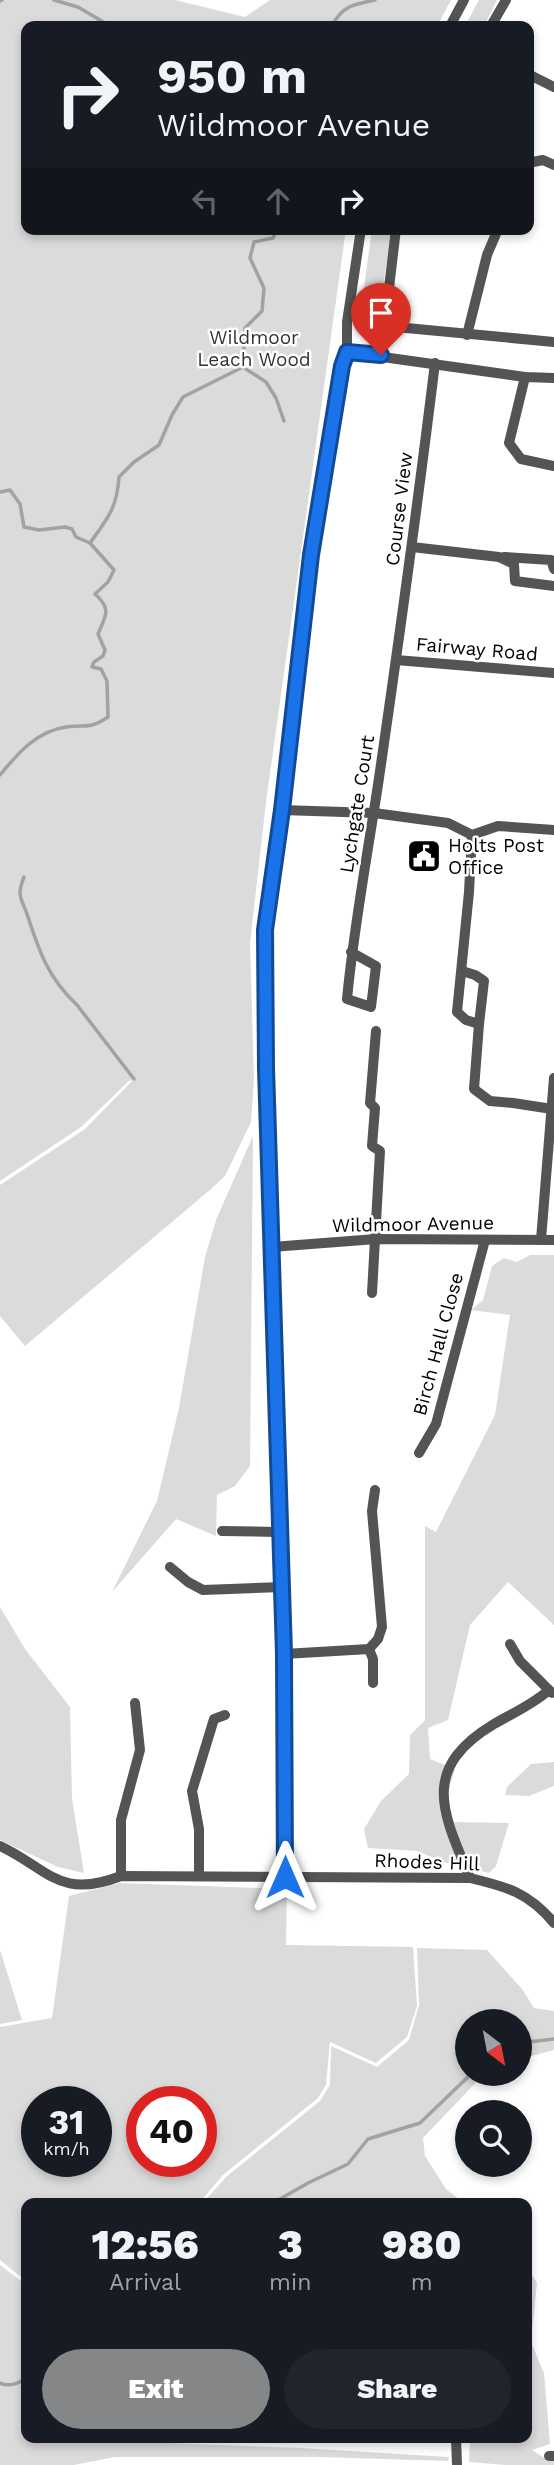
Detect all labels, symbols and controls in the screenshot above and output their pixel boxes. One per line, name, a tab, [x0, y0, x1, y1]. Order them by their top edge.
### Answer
text: 950 m	[157, 47, 307, 105]
icon: right	[42, 49, 133, 140]
text: Wildmoor Avenue	[157, 106, 430, 144]
icon: left	[186, 182, 224, 220]
icon: ahead	[259, 182, 297, 220]
icon: right	[332, 182, 370, 220]
pin	[351, 283, 411, 355]
icon: arrive	[362, 294, 400, 332]
park label: Wildmoor Leach Wood	[197, 326, 311, 371]
street label: Course View	[381, 451, 417, 567]
street label: Fairway Road	[415, 632, 539, 666]
street label: Lychgate Court	[335, 733, 379, 874]
place label: Holts Post Office	[448, 834, 544, 879]
public building icon: Holts Post Office	[405, 837, 443, 875]
street label: Wildmoor Avenue	[332, 1211, 494, 1237]
street label: Birch Hall Close	[408, 1270, 468, 1418]
position arrow	[248, 1840, 322, 1914]
street label: Rhodes Hill	[374, 1849, 480, 1875]
north arrow	[455, 2009, 532, 2086]
map controls	[455, 2009, 532, 2177]
speed limit sign: 40	[126, 2086, 217, 2177]
button: search	[455, 2100, 532, 2177]
text: 31	[49, 2101, 84, 2143]
text: km/h	[43, 2138, 90, 2159]
text: 12:56	[91, 2220, 199, 2269]
text: 3	[278, 2220, 303, 2269]
text: 980	[382, 2220, 462, 2269]
text: Arrival	[109, 2269, 181, 2296]
text: min	[269, 2269, 311, 2296]
text: m	[411, 2269, 433, 2296]
button: Exit	[42, 2349, 270, 2429]
button: Share	[284, 2349, 511, 2429]

